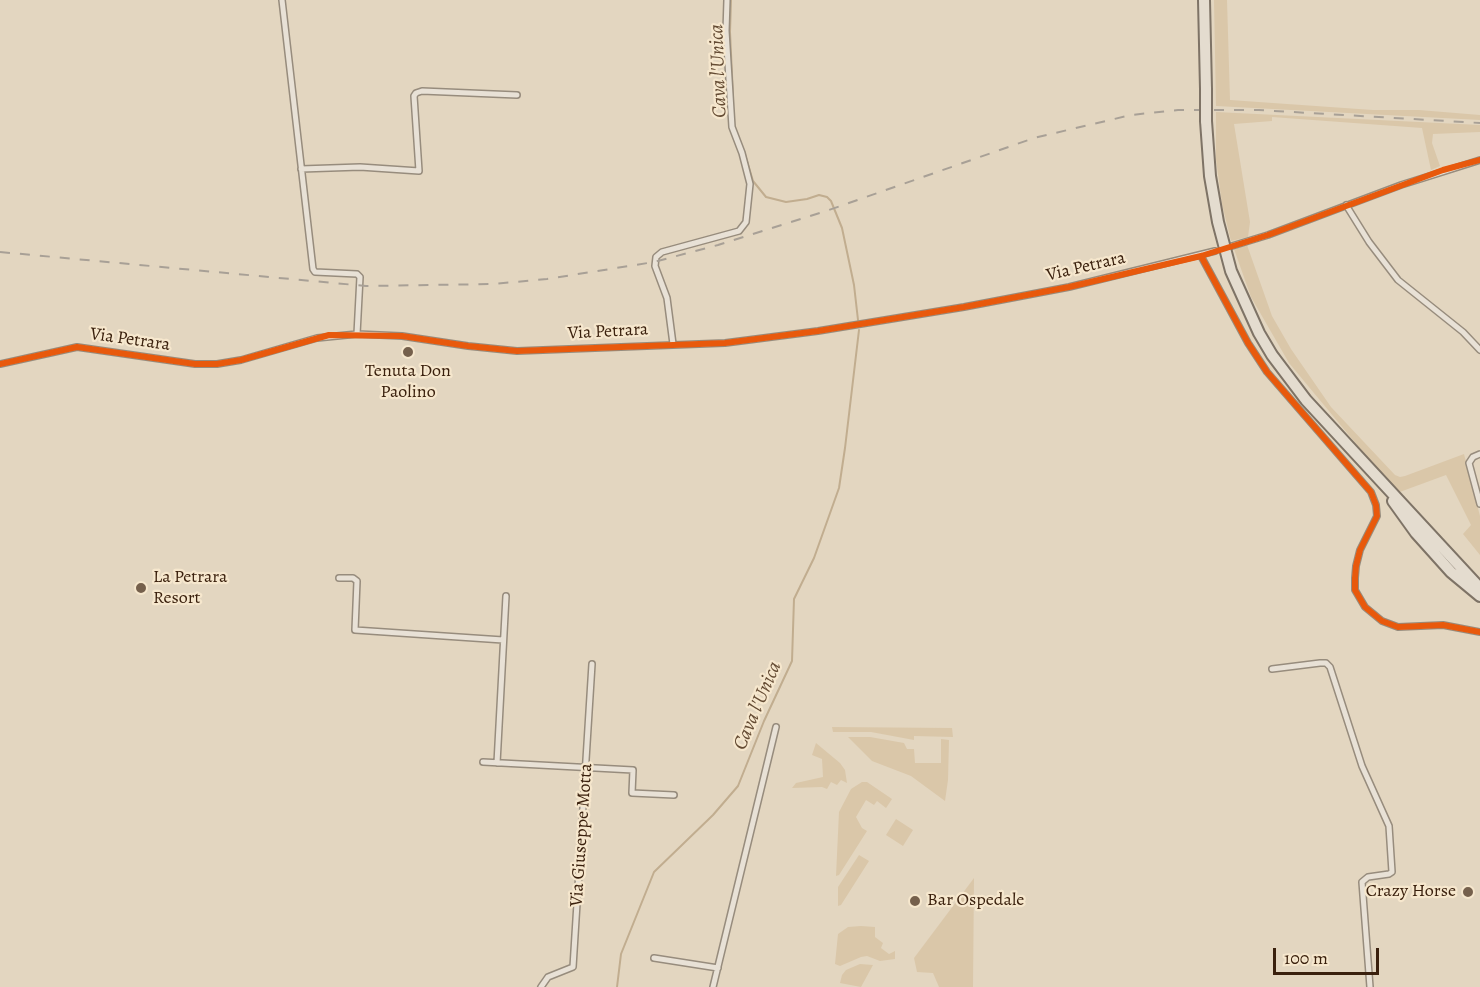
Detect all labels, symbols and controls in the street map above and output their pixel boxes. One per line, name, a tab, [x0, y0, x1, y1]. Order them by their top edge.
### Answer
water label: Cava l'Unica	[705, 24, 733, 118]
street label: Via Petrara	[1044, 247, 1128, 287]
street label: Via Petrara	[567, 319, 649, 345]
street label: Via Petrara	[89, 324, 171, 356]
marker: Tenuta Don Paolino	[401, 345, 415, 359]
place label: Tenuta Don Paolino	[365, 361, 451, 404]
place label: La Petrara Resort	[153, 567, 227, 610]
marker: La Petrara Resort	[134, 581, 148, 595]
water label: Cava l'Unica	[729, 658, 787, 754]
street label: Via Giuseppe Motta	[566, 763, 598, 907]
place label: Crazy Horse	[1366, 881, 1456, 903]
marker: Crazy Horse	[1461, 885, 1475, 899]
place label: Bar Ospedale	[927, 890, 1024, 912]
marker: Bar Ospedale	[908, 894, 922, 908]
scale bar	[1276, 936, 1382, 974]
text: 100 m	[1284, 946, 1328, 970]

